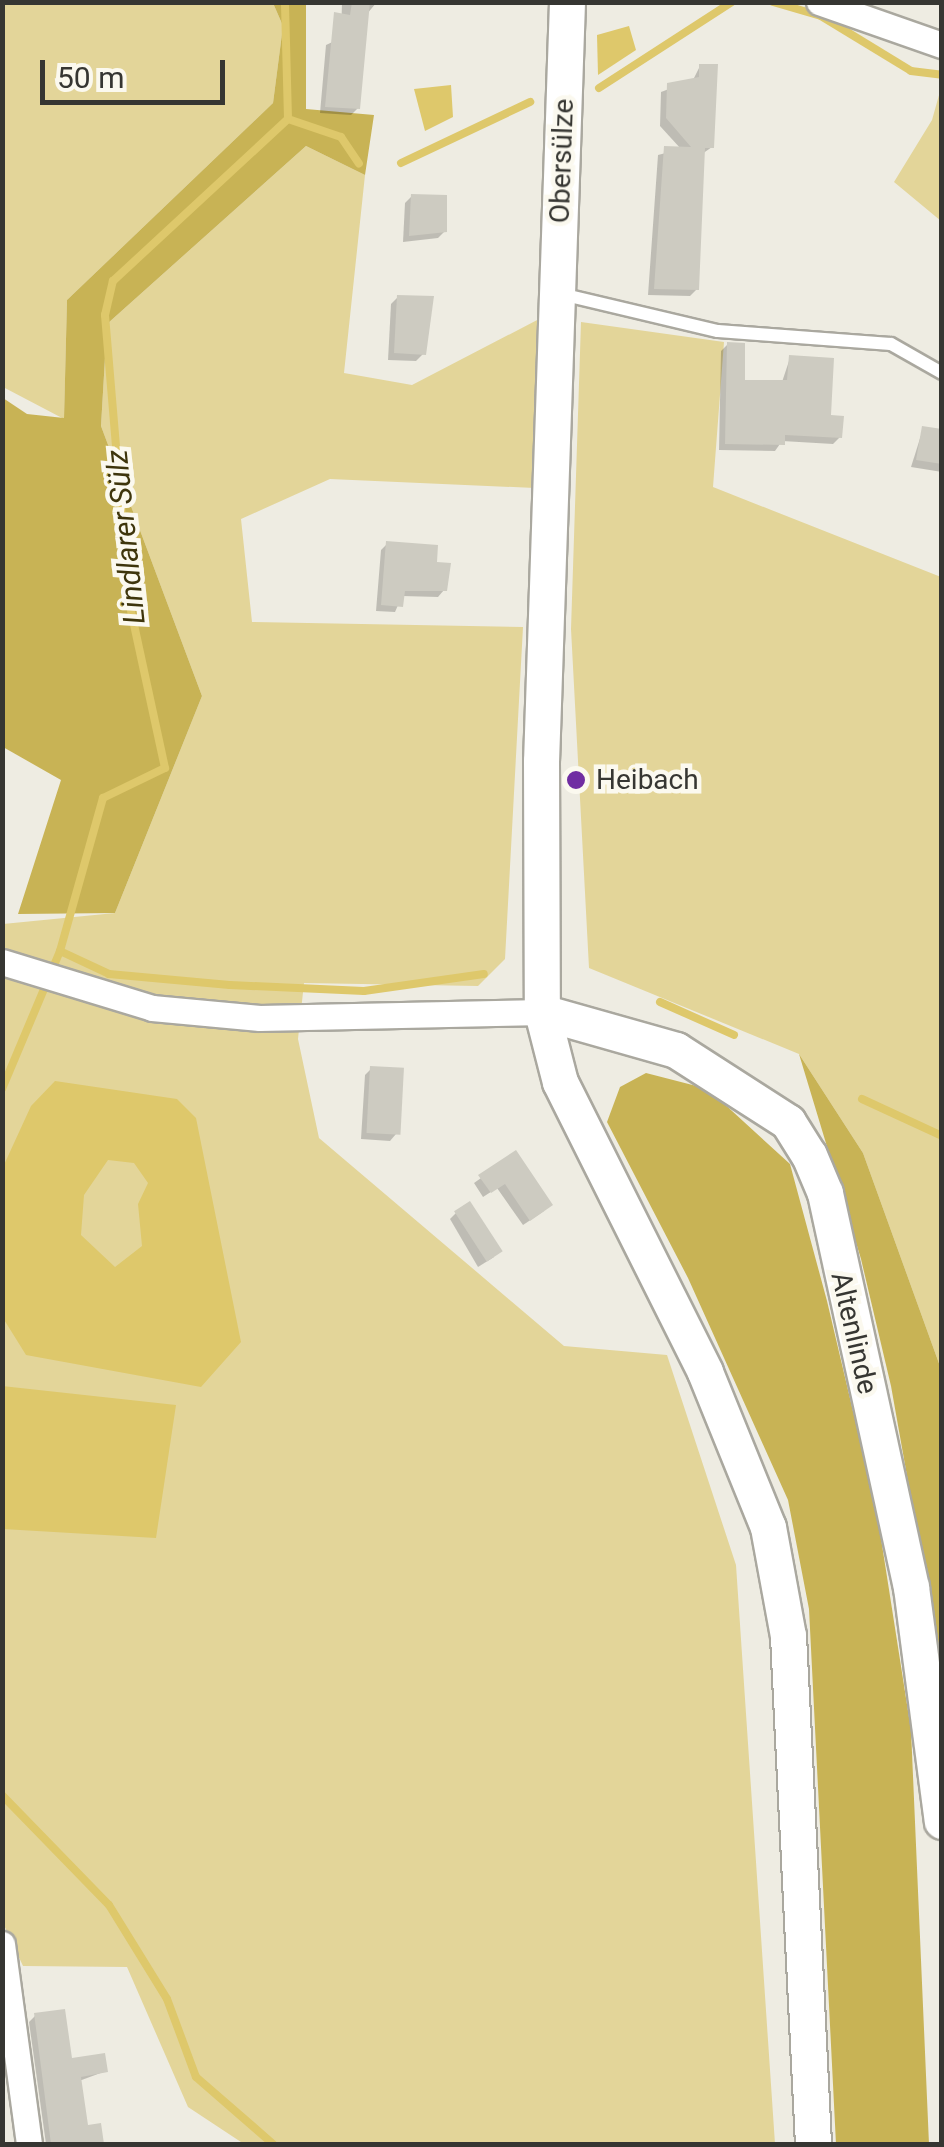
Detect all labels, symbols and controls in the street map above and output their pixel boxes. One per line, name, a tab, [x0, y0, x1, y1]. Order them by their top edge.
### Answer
scale bar	[45, 40, 230, 102]
text: 50 m	[57, 60, 124, 95]
street label: Obersülze	[543, 98, 581, 224]
water label: Lindlarer Sülz	[99, 448, 153, 626]
place label: Heibach	[596, 763, 699, 797]
marker: Heibach	[565, 769, 587, 791]
street label: Altenlinde	[824, 1269, 884, 1397]

